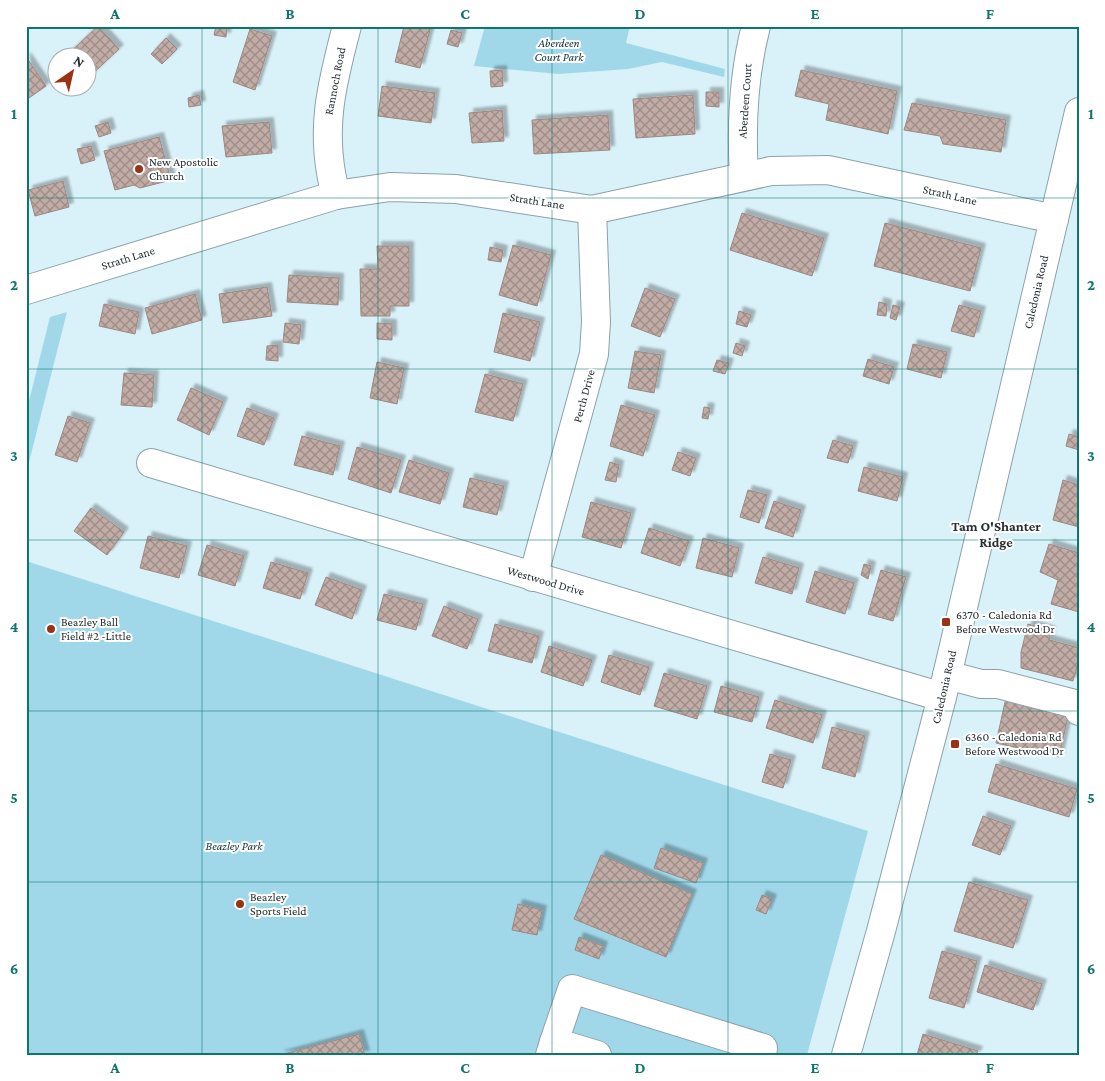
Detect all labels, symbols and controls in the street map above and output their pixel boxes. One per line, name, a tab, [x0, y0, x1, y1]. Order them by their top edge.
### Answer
text: A	[109, 5, 120, 22]
text: B	[285, 5, 295, 22]
text: C	[460, 5, 470, 22]
text: D	[634, 5, 646, 22]
text: E	[810, 5, 820, 22]
text: F	[986, 5, 995, 22]
park label: Aberdeen Court Park	[535, 36, 584, 64]
street label: Rannoch Road	[322, 45, 349, 116]
north arrow	[48, 48, 98, 98]
text: N	[71, 52, 88, 71]
street label: Aberdeen Court	[735, 62, 755, 139]
text: 1	[11, 105, 17, 122]
text: 1	[1088, 105, 1094, 122]
place label: New Apostolic Church	[149, 155, 218, 183]
marker: New Apostolic Church	[133, 163, 145, 175]
street label: Strath Lane	[922, 182, 978, 208]
street label: Strath Lane	[509, 190, 565, 212]
street label: Strath Lane	[100, 243, 156, 273]
street label: Caledonia Road	[1021, 253, 1051, 330]
text: 2	[10, 276, 18, 293]
text: 2	[1087, 276, 1095, 293]
street label: Perth Drive	[570, 368, 598, 424]
text: 3	[10, 447, 18, 464]
text: 3	[1087, 447, 1095, 464]
district label: Tam O'Shanter Ridge	[951, 518, 1041, 550]
street label: Westwood Drive	[506, 563, 586, 599]
place label: 6370 - Caledonia Rd Before Westwood Dr	[956, 608, 1055, 636]
place label: Beazley Ball Field #2 -Little	[61, 615, 131, 643]
marker: 6370 - Caledonia Rd Before Westwood Dr	[940, 616, 952, 628]
text: 4	[10, 618, 19, 635]
text: 4	[1087, 618, 1096, 635]
marker: Beazley Ball Field #2 -Little	[45, 623, 57, 635]
street label: Caledonia Road	[929, 648, 959, 725]
place label: 6360 - Caledonia Rd Before Westwood Dr	[965, 730, 1064, 758]
marker: 6360 - Caledonia Rd Before Westwood Dr	[949, 738, 961, 750]
text: 5	[10, 789, 18, 806]
text: 5	[1087, 789, 1095, 806]
park label: Beazley Park	[206, 839, 263, 853]
place label: Beazley Sports Field	[250, 890, 307, 918]
marker: Beazley Sports Field	[234, 898, 246, 910]
text: 6	[10, 960, 18, 977]
text: 6	[1087, 960, 1095, 977]
text: A	[109, 1059, 120, 1076]
text: B	[285, 1059, 295, 1076]
text: C	[460, 1059, 470, 1076]
text: D	[634, 1059, 646, 1076]
text: E	[810, 1059, 820, 1076]
text: F	[986, 1059, 995, 1076]

